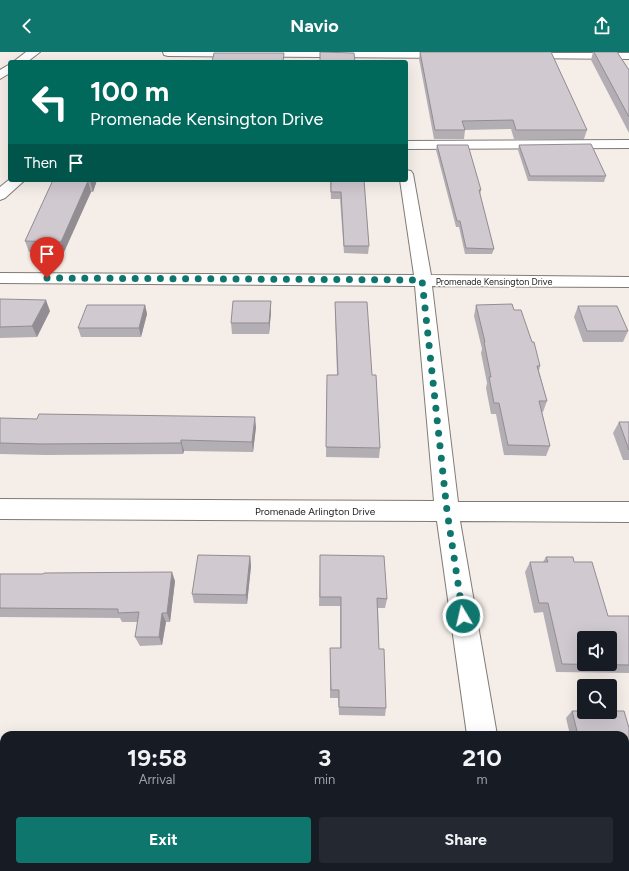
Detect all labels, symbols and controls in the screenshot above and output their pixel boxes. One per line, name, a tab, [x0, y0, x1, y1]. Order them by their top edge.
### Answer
icon: back	[16, 15, 38, 37]
text: Navio	[290, 15, 339, 37]
icon: share	[591, 15, 613, 37]
text: 100 m	[90, 74, 169, 108]
icon: left	[24, 76, 76, 128]
text: Promenade Kensington Drive	[90, 108, 323, 130]
icon: arrive	[65, 152, 87, 174]
text: Then	[24, 154, 57, 172]
pin	[30, 237, 64, 278]
icon: arrive	[36, 243, 58, 265]
street label: Promenade Kensington Drive	[436, 276, 552, 287]
street label: Promenade Arlington Drive	[255, 505, 376, 518]
position arrow	[442, 595, 484, 637]
map controls	[577, 631, 617, 719]
button: sound	[577, 631, 617, 671]
button: search	[577, 679, 617, 719]
text: 19:58	[127, 743, 187, 772]
text: 3	[318, 743, 331, 772]
text: 210	[462, 743, 502, 772]
text: Arrival	[139, 772, 175, 787]
text: min	[314, 772, 335, 787]
text: m	[477, 772, 488, 787]
button: Exit	[16, 817, 311, 863]
button: Share	[319, 817, 613, 863]

